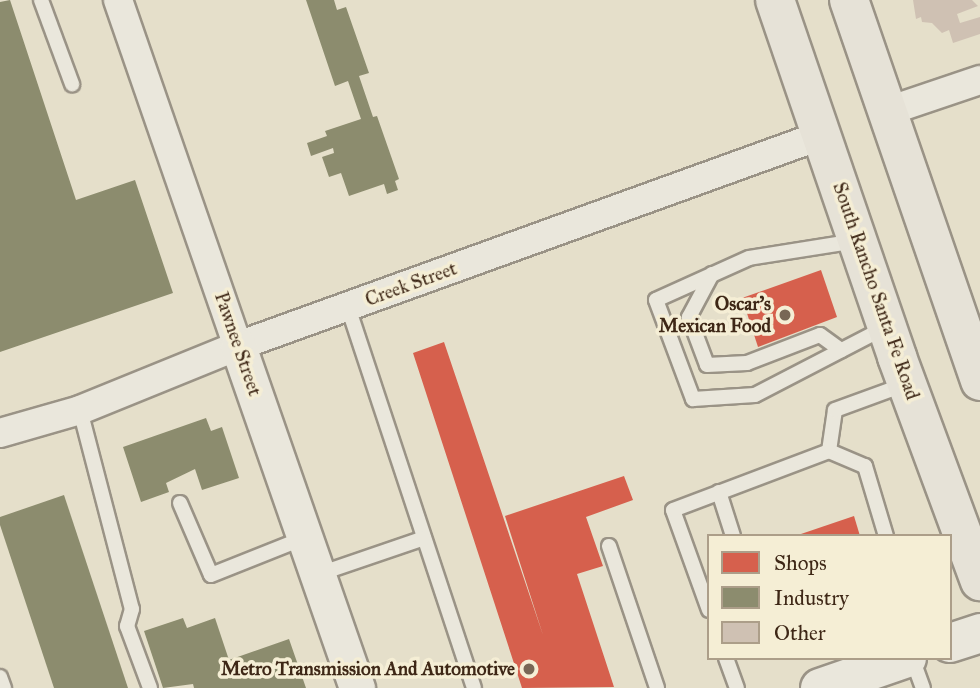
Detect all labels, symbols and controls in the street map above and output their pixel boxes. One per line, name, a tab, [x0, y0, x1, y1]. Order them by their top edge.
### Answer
street label: South Rancho Santa Fe Road	[828, 179, 924, 403]
street label: Creek Street	[362, 257, 460, 311]
street label: Pawnee Street	[210, 289, 266, 399]
place label: Oscar's Mexican Food	[659, 293, 771, 337]
marker: Oscar's Mexican Food	[777, 307, 793, 323]
legend	[707, 534, 952, 660]
text: Shops	[774, 550, 827, 576]
text: Industry	[774, 585, 849, 611]
text: Other	[774, 620, 826, 646]
place label: Metro Transmission And Automotive	[221, 658, 515, 680]
marker: Metro Transmission And Automotive	[521, 661, 537, 677]

